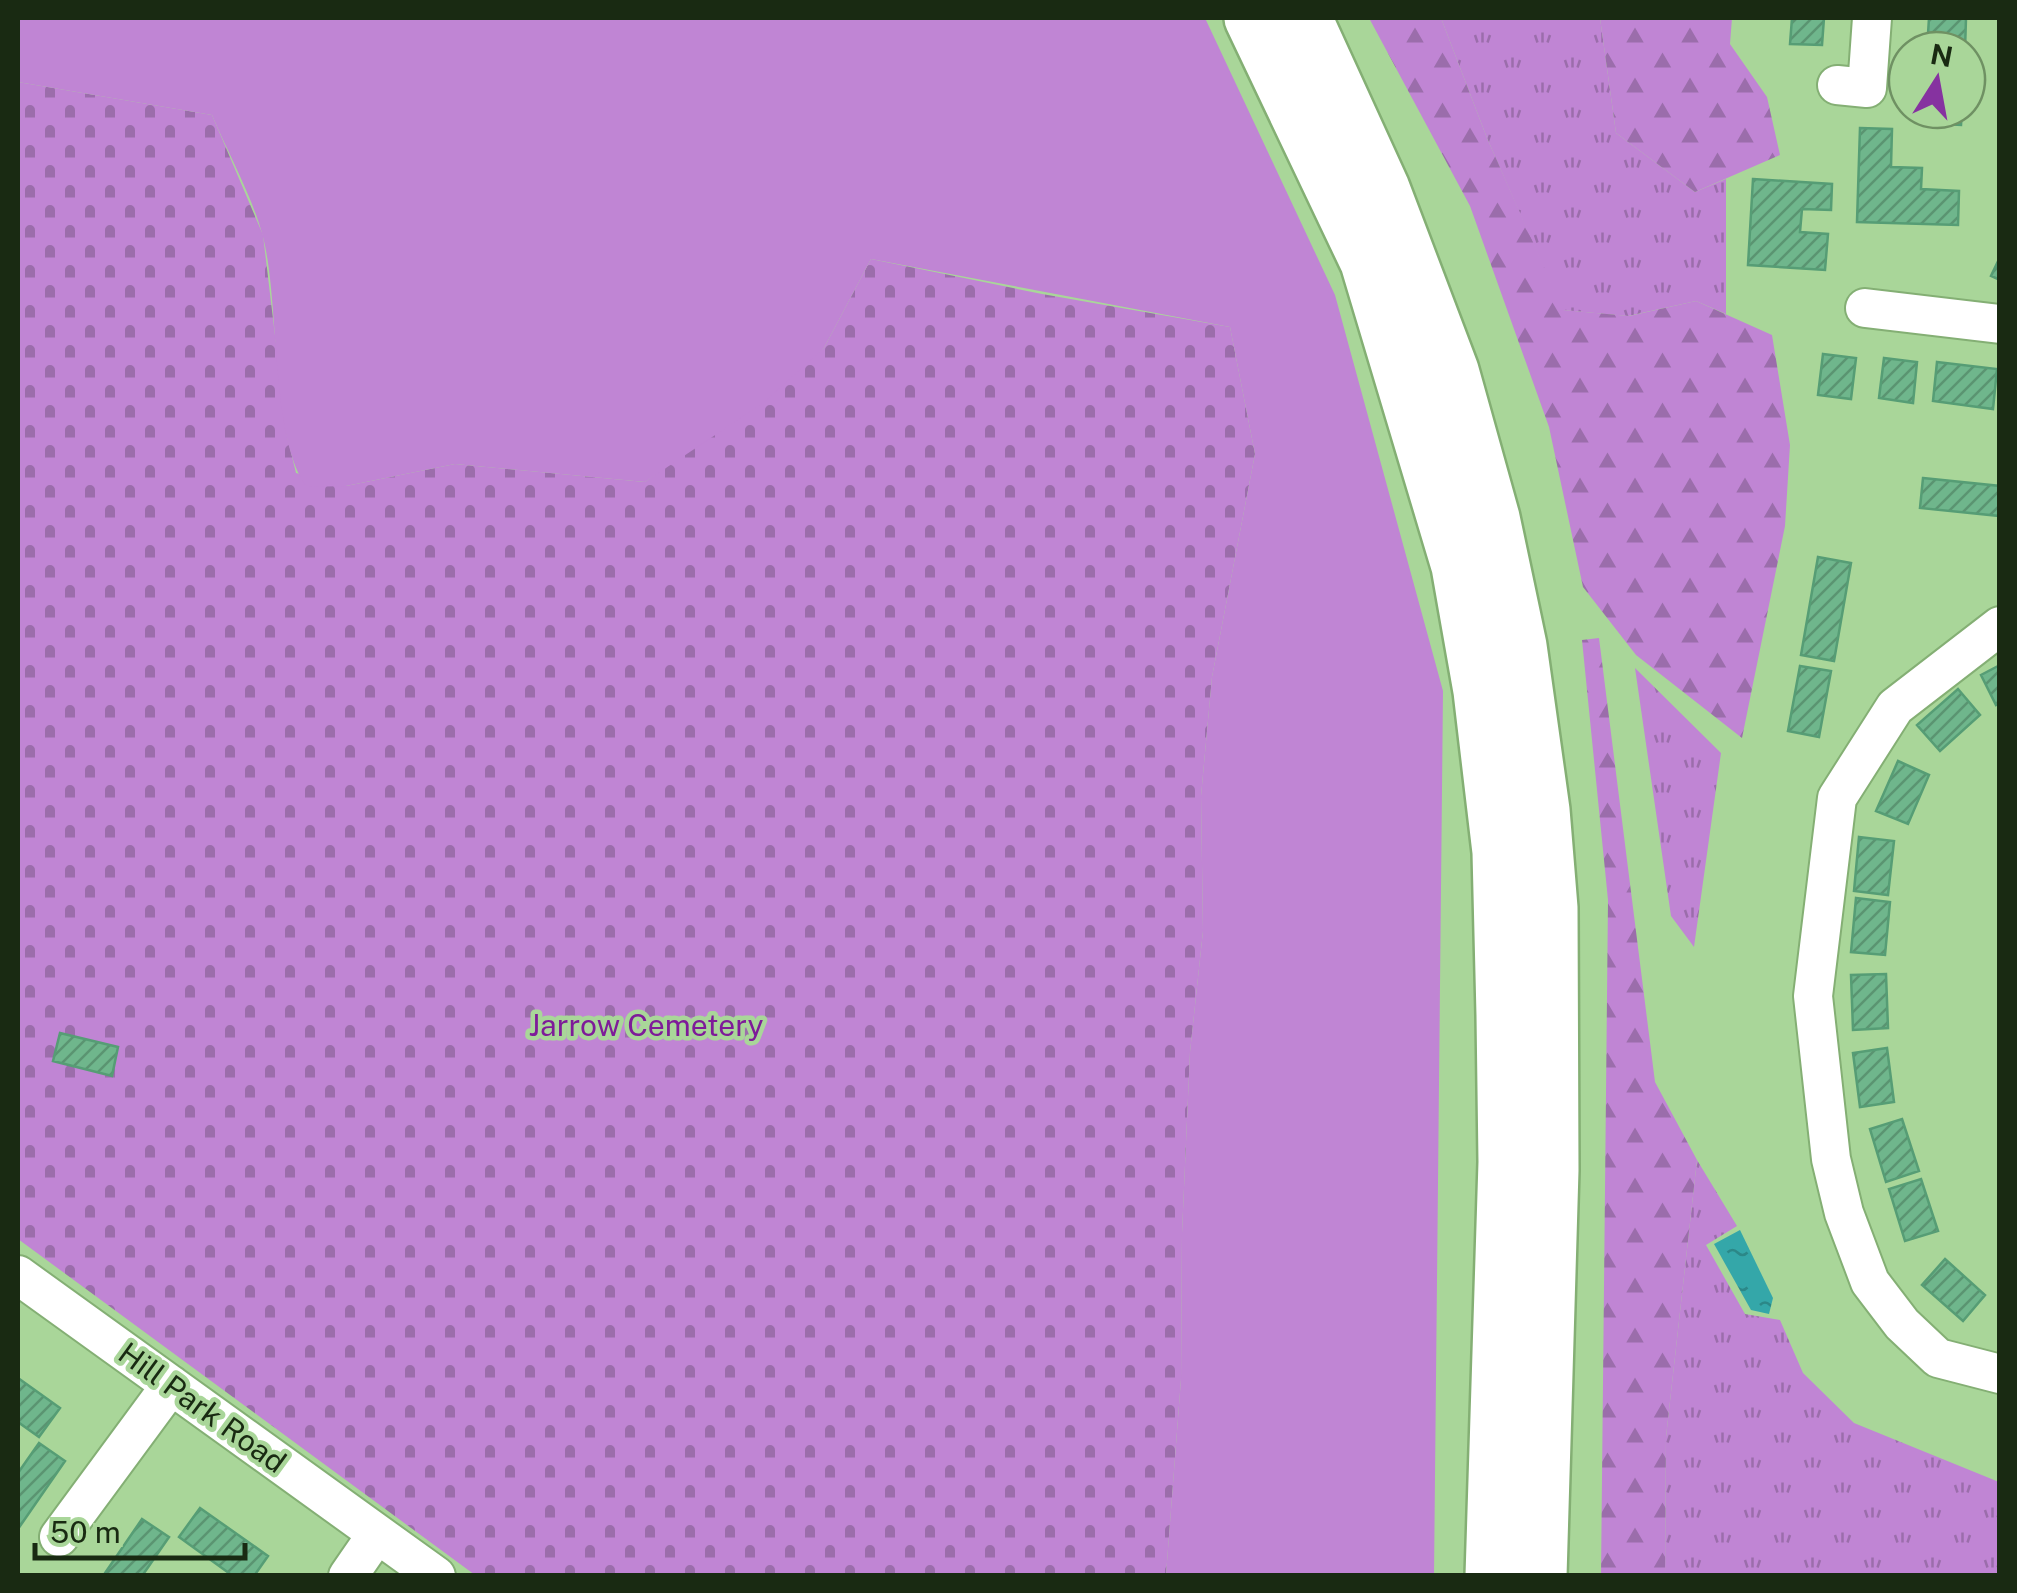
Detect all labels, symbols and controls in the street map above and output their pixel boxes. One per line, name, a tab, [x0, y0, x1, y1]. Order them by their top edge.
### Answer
north arrow	[1887, 30, 1987, 130]
text: N	[1928, 37, 1956, 73]
park label: Jarrow Cemetery	[528, 1007, 764, 1043]
street label: Hill Park Road	[112, 1334, 293, 1480]
scale bar	[35, 1498, 245, 1560]
text: 50 m	[50, 1514, 121, 1550]

